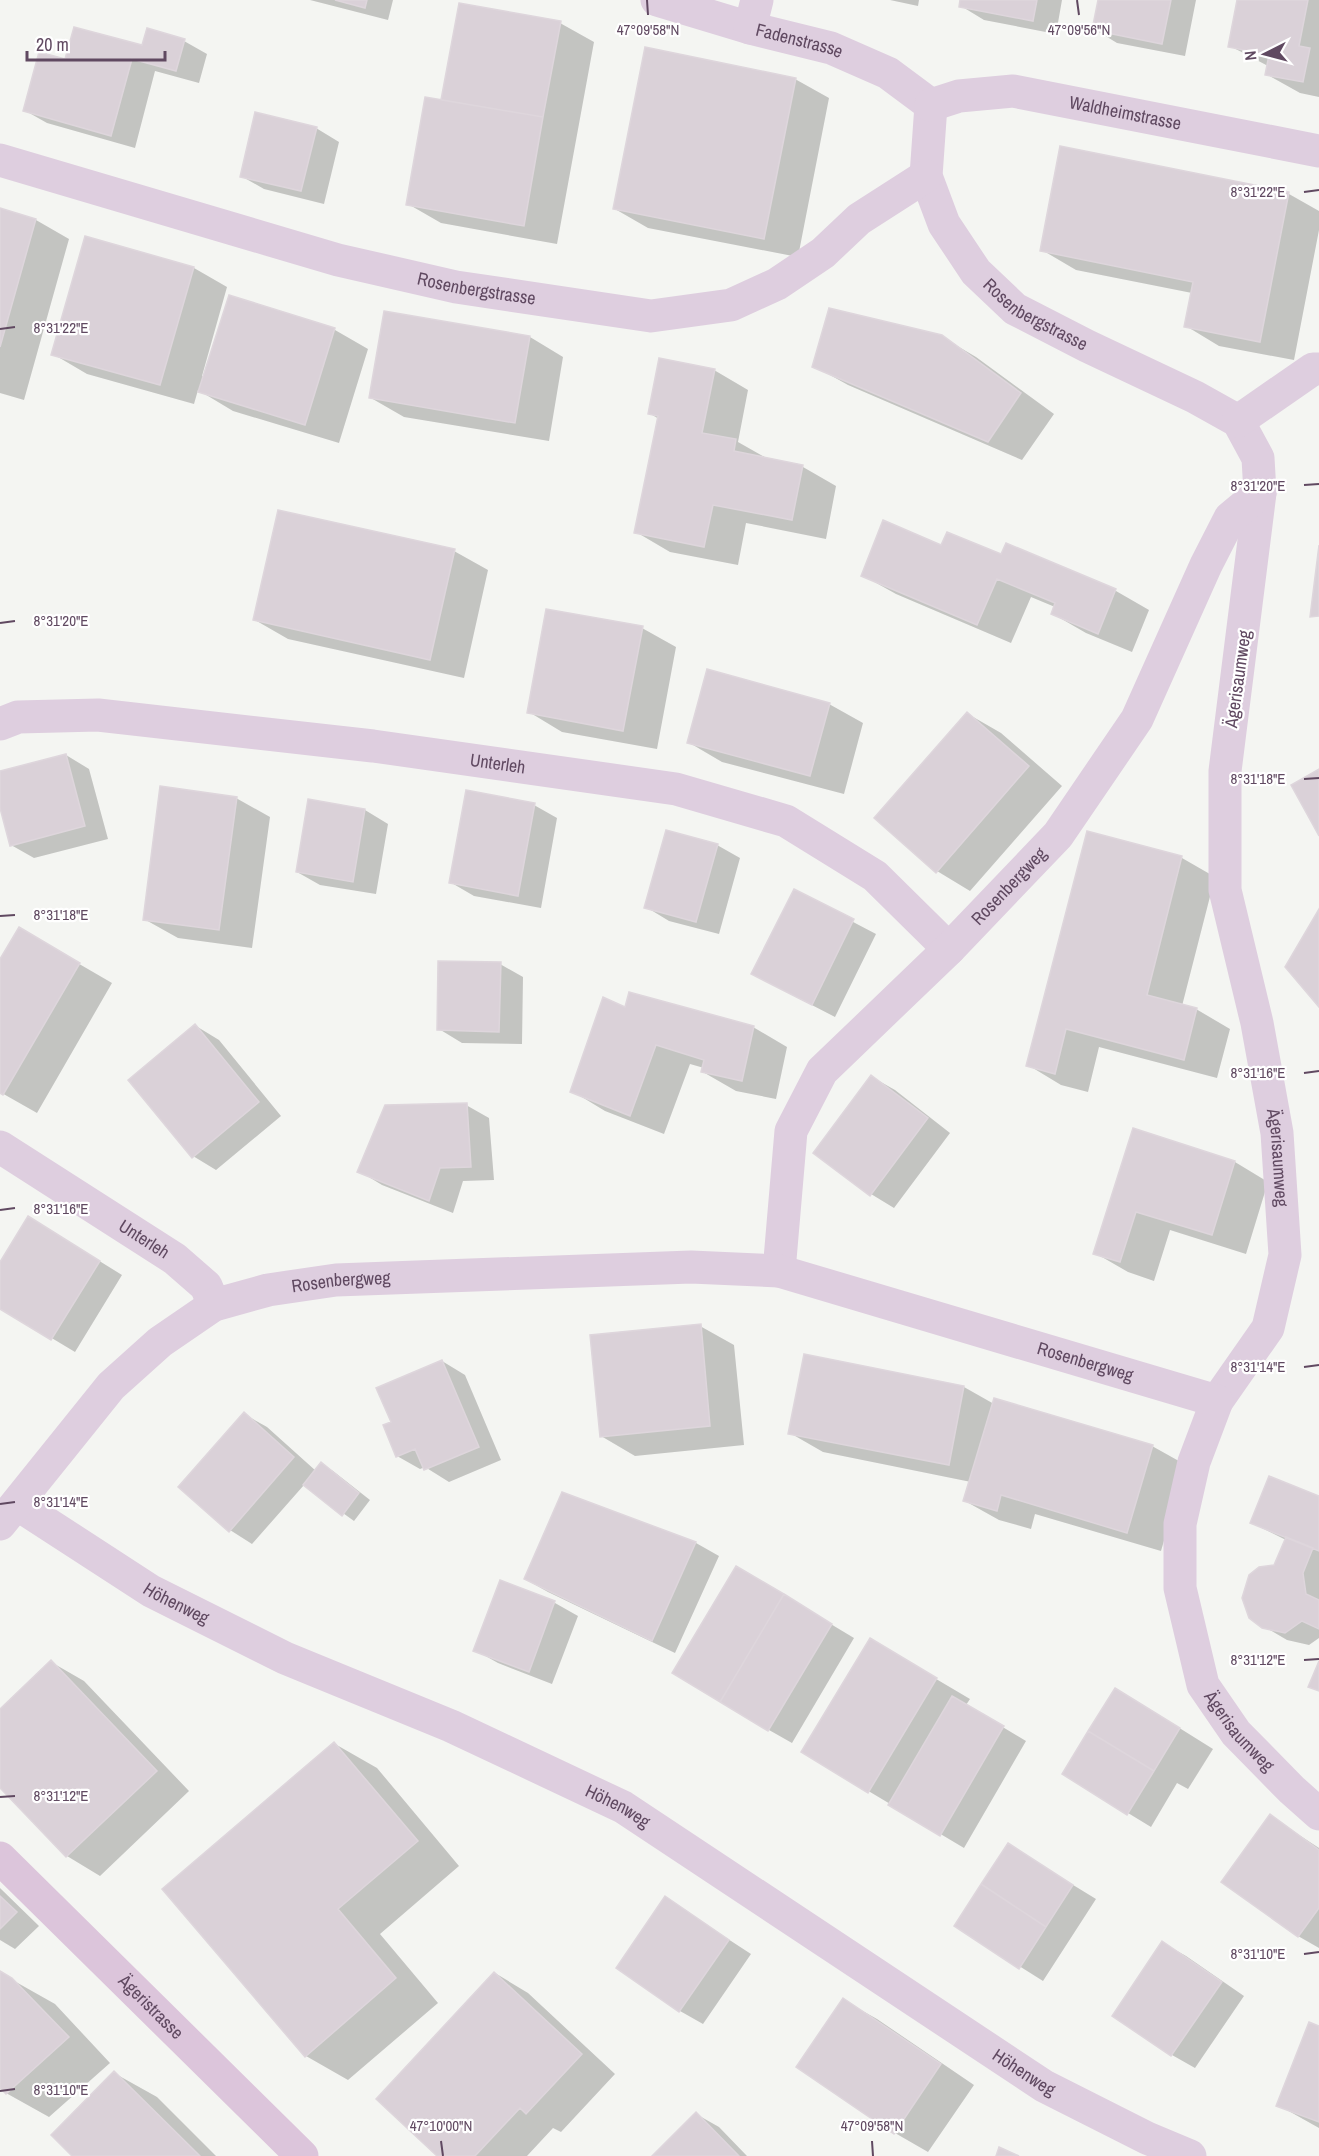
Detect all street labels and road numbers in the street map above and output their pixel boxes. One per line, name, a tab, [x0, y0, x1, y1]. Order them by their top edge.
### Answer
street label: Fadenstrasse	[753, 17, 847, 64]
street label: Waldheimstrasse	[1067, 89, 1183, 136]
street label: Rosenbergstrasse	[415, 266, 537, 311]
street label: Rosenbergstrasse	[978, 272, 1092, 356]
street label: Ägerisaumweg	[1218, 628, 1257, 730]
street label: Unterleh	[468, 747, 527, 779]
street label: Rosenbergweg	[965, 841, 1053, 930]
street label: Ägerisaumweg	[1261, 1105, 1295, 1208]
street label: Unterleh	[114, 1213, 175, 1264]
street label: Rosenbergweg	[290, 1265, 392, 1298]
street label: Rosenbergweg	[1034, 1335, 1137, 1388]
street label: Höhenweg	[139, 1576, 214, 1631]
street label: Ägerisaumweg	[1198, 1685, 1281, 1778]
street label: Höhenweg	[581, 1778, 656, 1834]
street label: Ägeristrasse	[112, 1968, 190, 2045]
street label: Höhenweg	[988, 2042, 1061, 2102]

